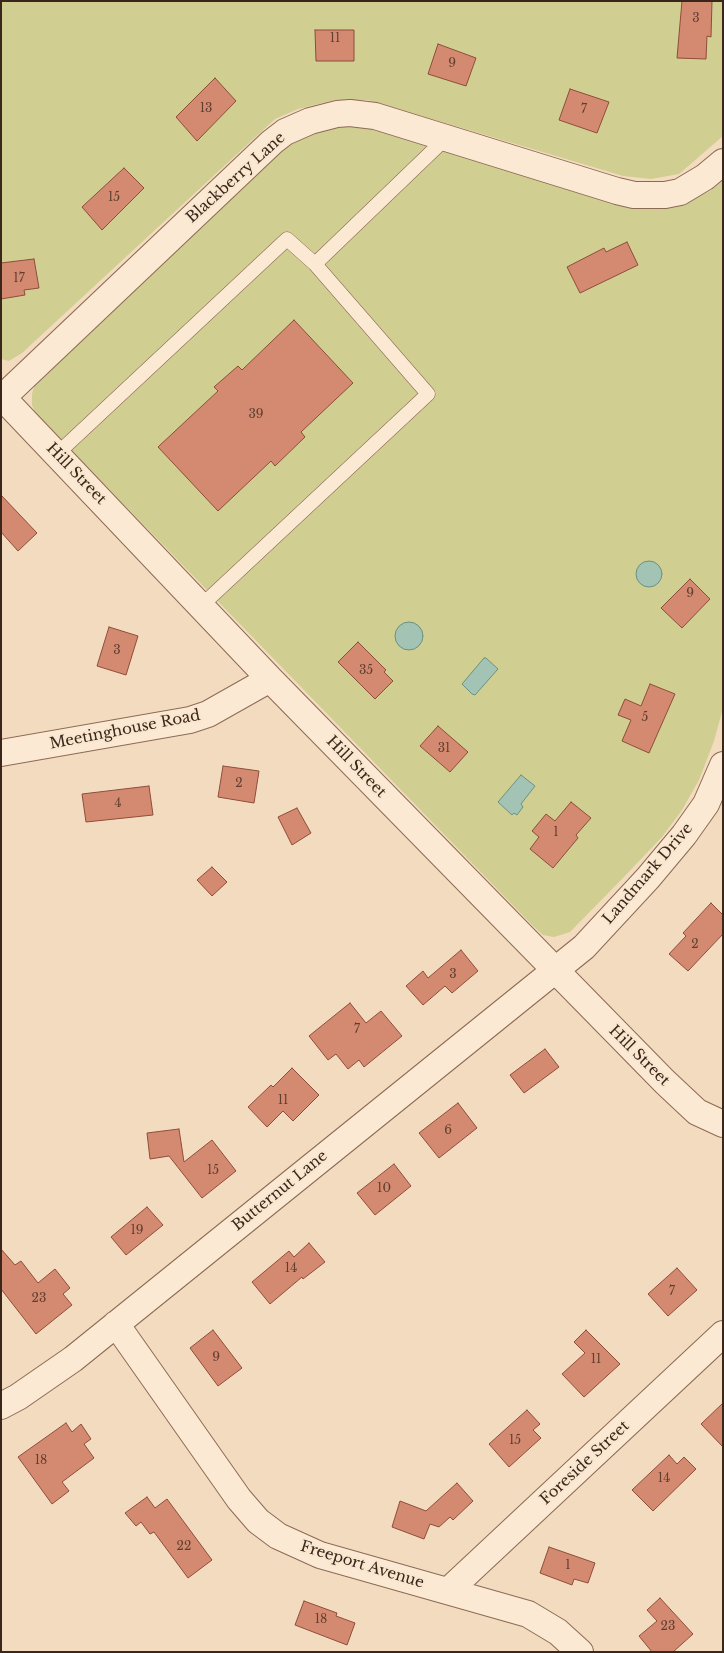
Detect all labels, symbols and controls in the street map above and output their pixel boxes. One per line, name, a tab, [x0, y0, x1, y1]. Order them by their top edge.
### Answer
house number: 3	[692, 12, 700, 26]
house number: 11	[330, 32, 340, 46]
house number: 9	[448, 57, 456, 71]
house number: 13	[200, 102, 212, 116]
house number: 7	[581, 103, 587, 117]
street label: Blackberry Lane	[183, 129, 289, 227]
house number: 15	[108, 191, 120, 205]
house number: 17	[13, 272, 25, 286]
house number: 39	[248, 408, 264, 422]
street label: Hill Street	[42, 440, 110, 508]
house number: 9	[686, 587, 694, 601]
house number: 3	[113, 644, 121, 658]
house number: 35	[359, 664, 373, 678]
street label: Meetinghouse Road	[48, 707, 202, 753]
house number: 5	[642, 711, 648, 725]
street label: Hill Street	[322, 733, 390, 801]
house number: 31	[438, 742, 450, 756]
house number: 2	[235, 777, 243, 791]
house number: 4	[114, 797, 122, 811]
street label: Landmark Drive	[599, 820, 697, 928]
house number: 1	[553, 826, 559, 840]
house number: 2	[691, 938, 699, 952]
house number: 3	[449, 968, 457, 982]
street label: Hill Street	[605, 1022, 673, 1090]
house number: 7	[354, 1023, 360, 1037]
house number: 11	[278, 1094, 288, 1108]
house number: 6	[444, 1124, 452, 1138]
street label: Butternut Lane	[229, 1147, 331, 1235]
house number: 15	[207, 1164, 219, 1178]
house number: 10	[377, 1182, 391, 1196]
house number: 19	[130, 1224, 144, 1238]
house number: 14	[285, 1262, 297, 1276]
house number: 7	[669, 1285, 675, 1299]
house number: 23	[32, 1292, 46, 1306]
house number: 9	[212, 1351, 220, 1365]
house number: 11	[591, 1353, 601, 1367]
street label: Foreside Street	[537, 1417, 633, 1509]
house number: 15	[509, 1434, 521, 1448]
house number: 18	[35, 1454, 47, 1468]
house number: 14	[658, 1472, 670, 1486]
street label: Freeport Avenue	[298, 1538, 426, 1592]
house number: 22	[177, 1540, 191, 1554]
house number: 1	[565, 1559, 571, 1573]
house number: 18	[315, 1613, 327, 1627]
house number: 23	[661, 1620, 675, 1634]

